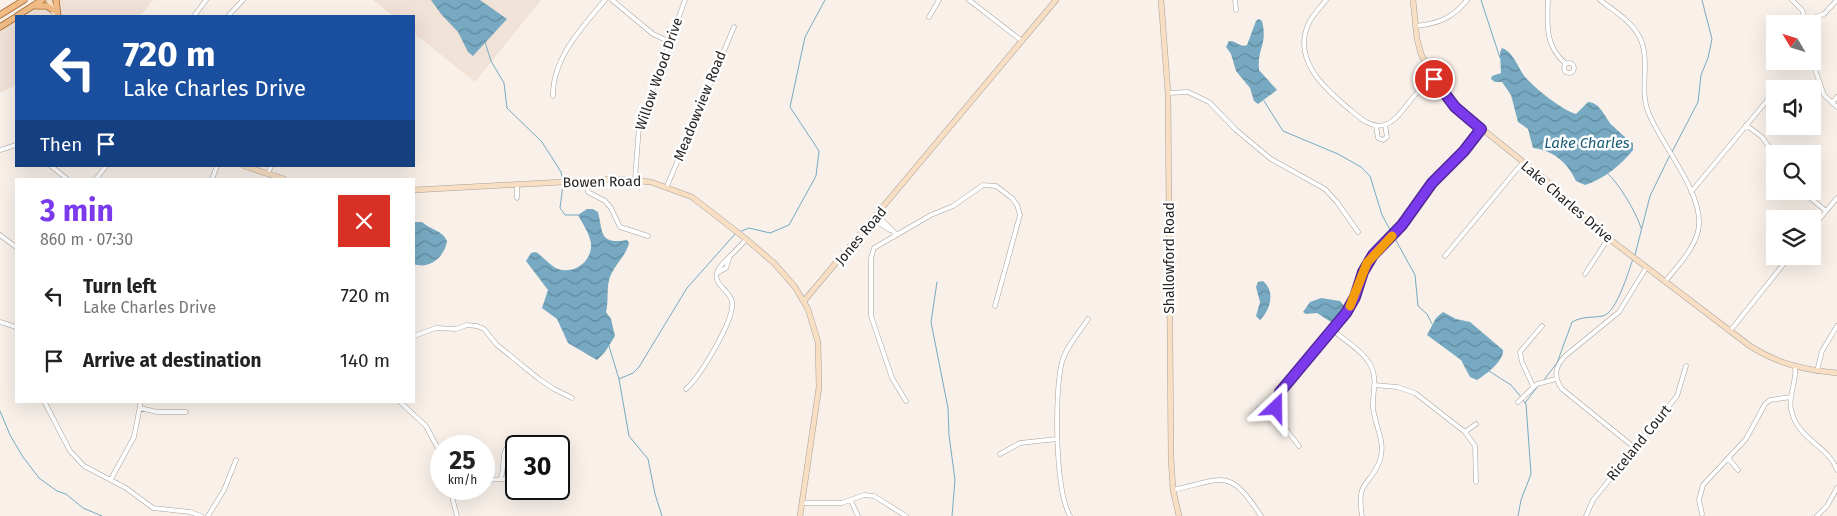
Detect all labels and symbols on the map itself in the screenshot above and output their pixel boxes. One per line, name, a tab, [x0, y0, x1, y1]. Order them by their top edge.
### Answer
street label: Willow Wood Drive	[632, 15, 686, 133]
north arrow	[1766, 15, 1821, 70]
street label: Meadowview Road	[670, 49, 730, 163]
pin	[1413, 58, 1455, 100]
water label: Lake Charles	[1544, 134, 1630, 152]
street label: Lake Charles Drive	[1517, 157, 1617, 247]
street label: Bowen Road	[563, 173, 641, 191]
street label: Shallowford Road	[1161, 202, 1178, 314]
street label: Jones Road	[832, 203, 890, 269]
position arrow	[1249, 381, 1301, 433]
street label: Riceland Court	[1603, 401, 1675, 484]
speed limit sign: 30	[505, 435, 570, 500]

